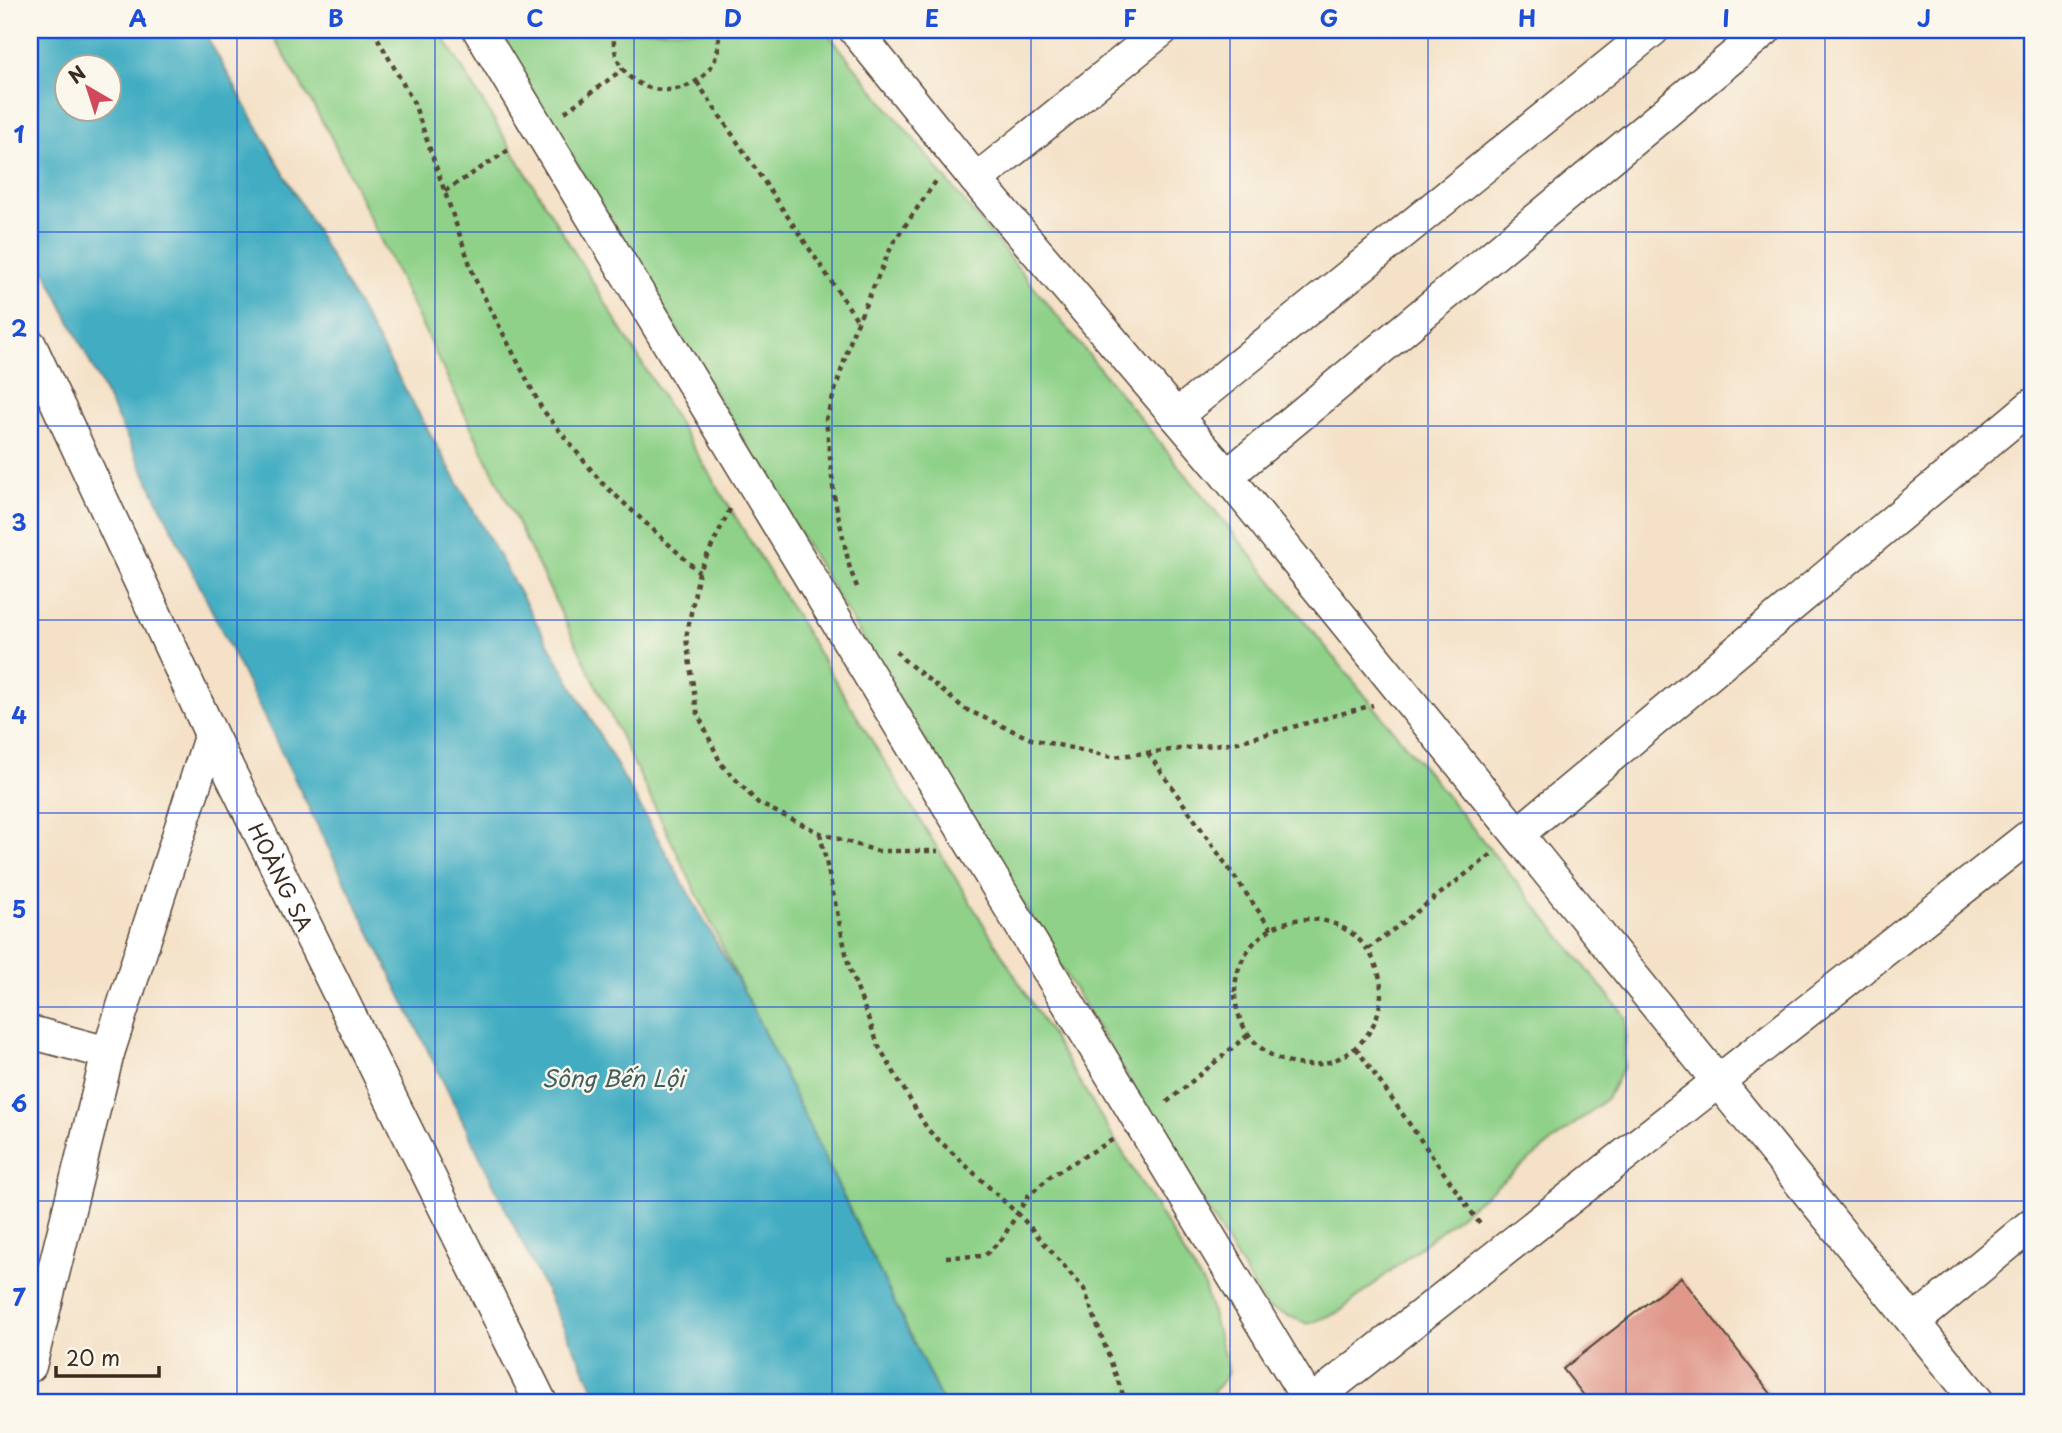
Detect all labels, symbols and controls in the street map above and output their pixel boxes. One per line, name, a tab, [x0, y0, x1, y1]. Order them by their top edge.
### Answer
text: A	[129, 0, 147, 35]
text: B	[328, 0, 344, 35]
text: C	[526, 0, 544, 35]
text: D	[724, 0, 742, 35]
text: E	[925, 0, 939, 35]
text: F	[1123, 0, 1137, 35]
text: G	[1320, 0, 1338, 35]
text: H	[1518, 0, 1536, 35]
text: I	[1722, 0, 1730, 35]
text: J	[1917, 0, 1931, 35]
north arrow	[52, 52, 122, 122]
text: N	[62, 58, 91, 90]
text: 1	[14, 116, 25, 151]
text: 2	[11, 310, 27, 345]
text: 3	[11, 504, 27, 539]
text: 4	[11, 697, 27, 732]
street label: HOÀNG SA	[241, 817, 322, 936]
text: 5	[12, 891, 26, 926]
water label: Sông Bến Lội	[542, 1060, 688, 1095]
text: 6	[11, 1085, 27, 1120]
text: 7	[12, 1279, 26, 1314]
scale bar	[56, 1335, 159, 1379]
text: 20 m	[66, 1341, 120, 1373]

